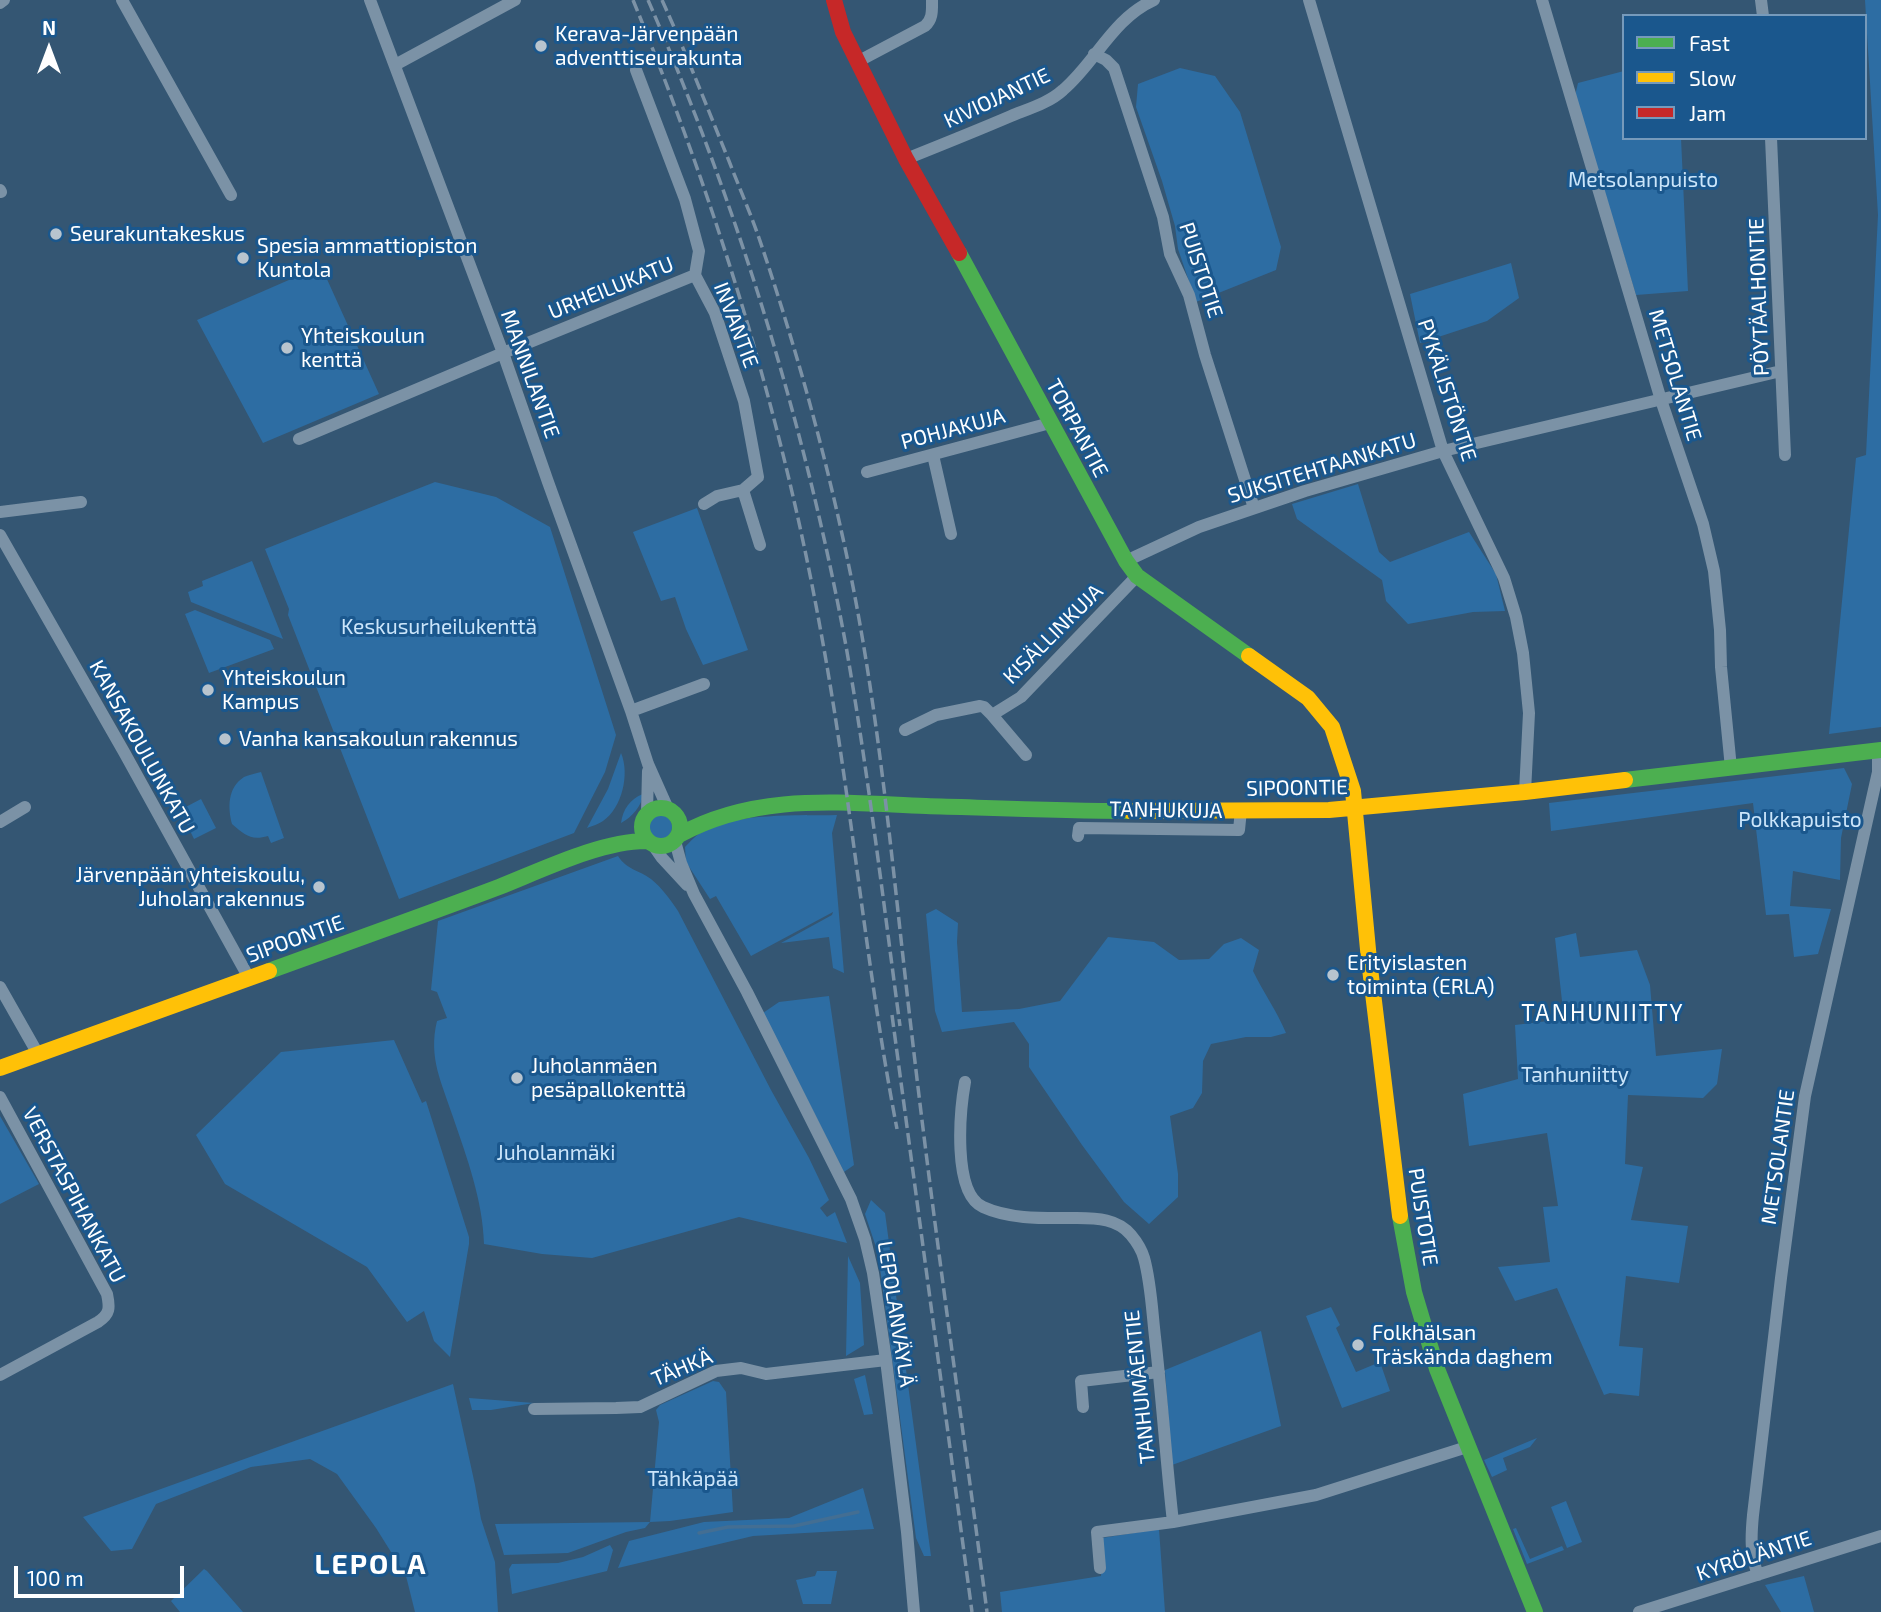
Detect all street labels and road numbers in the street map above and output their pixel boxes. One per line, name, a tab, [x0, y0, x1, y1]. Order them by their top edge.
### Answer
street label: KIVIOJANTIE	[940, 62, 1054, 134]
street label: PÖYTÄALHONTIE	[1744, 217, 1774, 377]
street label: PUISTOTIE	[1174, 219, 1228, 321]
street label: URHEILUKATU	[545, 251, 677, 325]
street label: INVANTIE	[708, 279, 764, 371]
street label: MANNILANTIE	[495, 306, 565, 442]
street label: METSOLANTIE	[1643, 306, 1707, 444]
street label: PYKÄLISTÖNTIE	[1412, 316, 1482, 464]
street label: TORPANTIE	[1041, 374, 1113, 482]
street label: POHJAKUJA	[898, 403, 1008, 455]
street label: SUKSITEHTAANKATU	[1225, 427, 1419, 509]
street label: KISÄLLINKUJA	[998, 579, 1108, 689]
street label: KANSAKOULUNKATU	[84, 656, 200, 838]
street label: SIPOONTIE	[1246, 775, 1348, 801]
street label: TANHUKUJA	[1109, 796, 1223, 824]
street label: SIPOONTIE	[243, 910, 347, 968]
street label: METSOLANTIE	[1756, 1088, 1800, 1226]
street label: VERSTASPIHANKATU	[17, 1103, 131, 1287]
street label: PUISTOTIE	[1403, 1166, 1443, 1268]
street label: LEPOLANVÄYLÄ	[872, 1239, 920, 1389]
street label: TANHUMÄENTIE	[1119, 1309, 1161, 1465]
street label: TÄHKÄ	[648, 1344, 716, 1392]
street label: KYRÖLÄNTIE	[1693, 1526, 1815, 1586]

